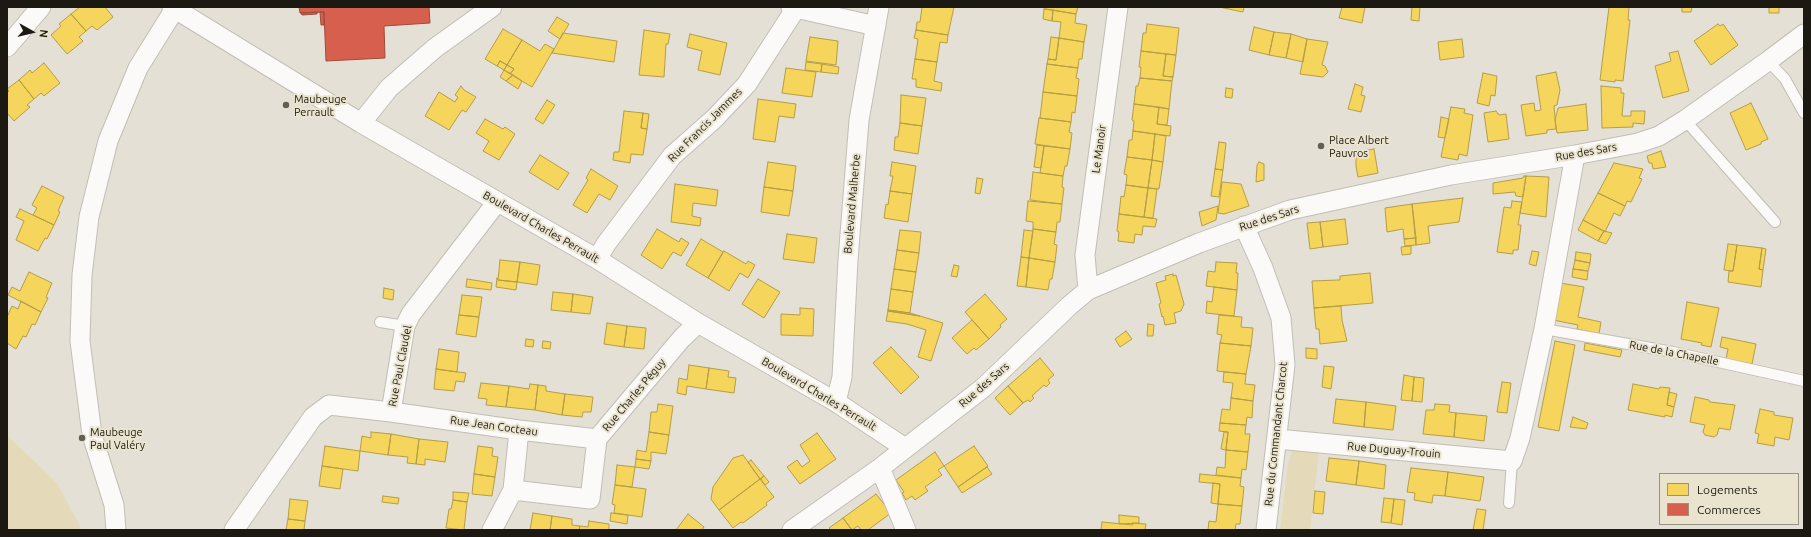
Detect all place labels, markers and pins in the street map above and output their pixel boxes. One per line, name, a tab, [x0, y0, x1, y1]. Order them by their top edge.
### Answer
place label: Maubeuge Perrault	[294, 92, 347, 118]
marker: Maubeuge Perrault	[281, 100, 291, 110]
place label: Place Albert Pauvros	[1329, 133, 1389, 159]
marker: Place Albert Pauvros	[1316, 141, 1326, 151]
place label: Maubeuge Paul Valéry	[90, 425, 145, 451]
marker: Maubeuge Paul Valéry	[77, 433, 87, 443]

